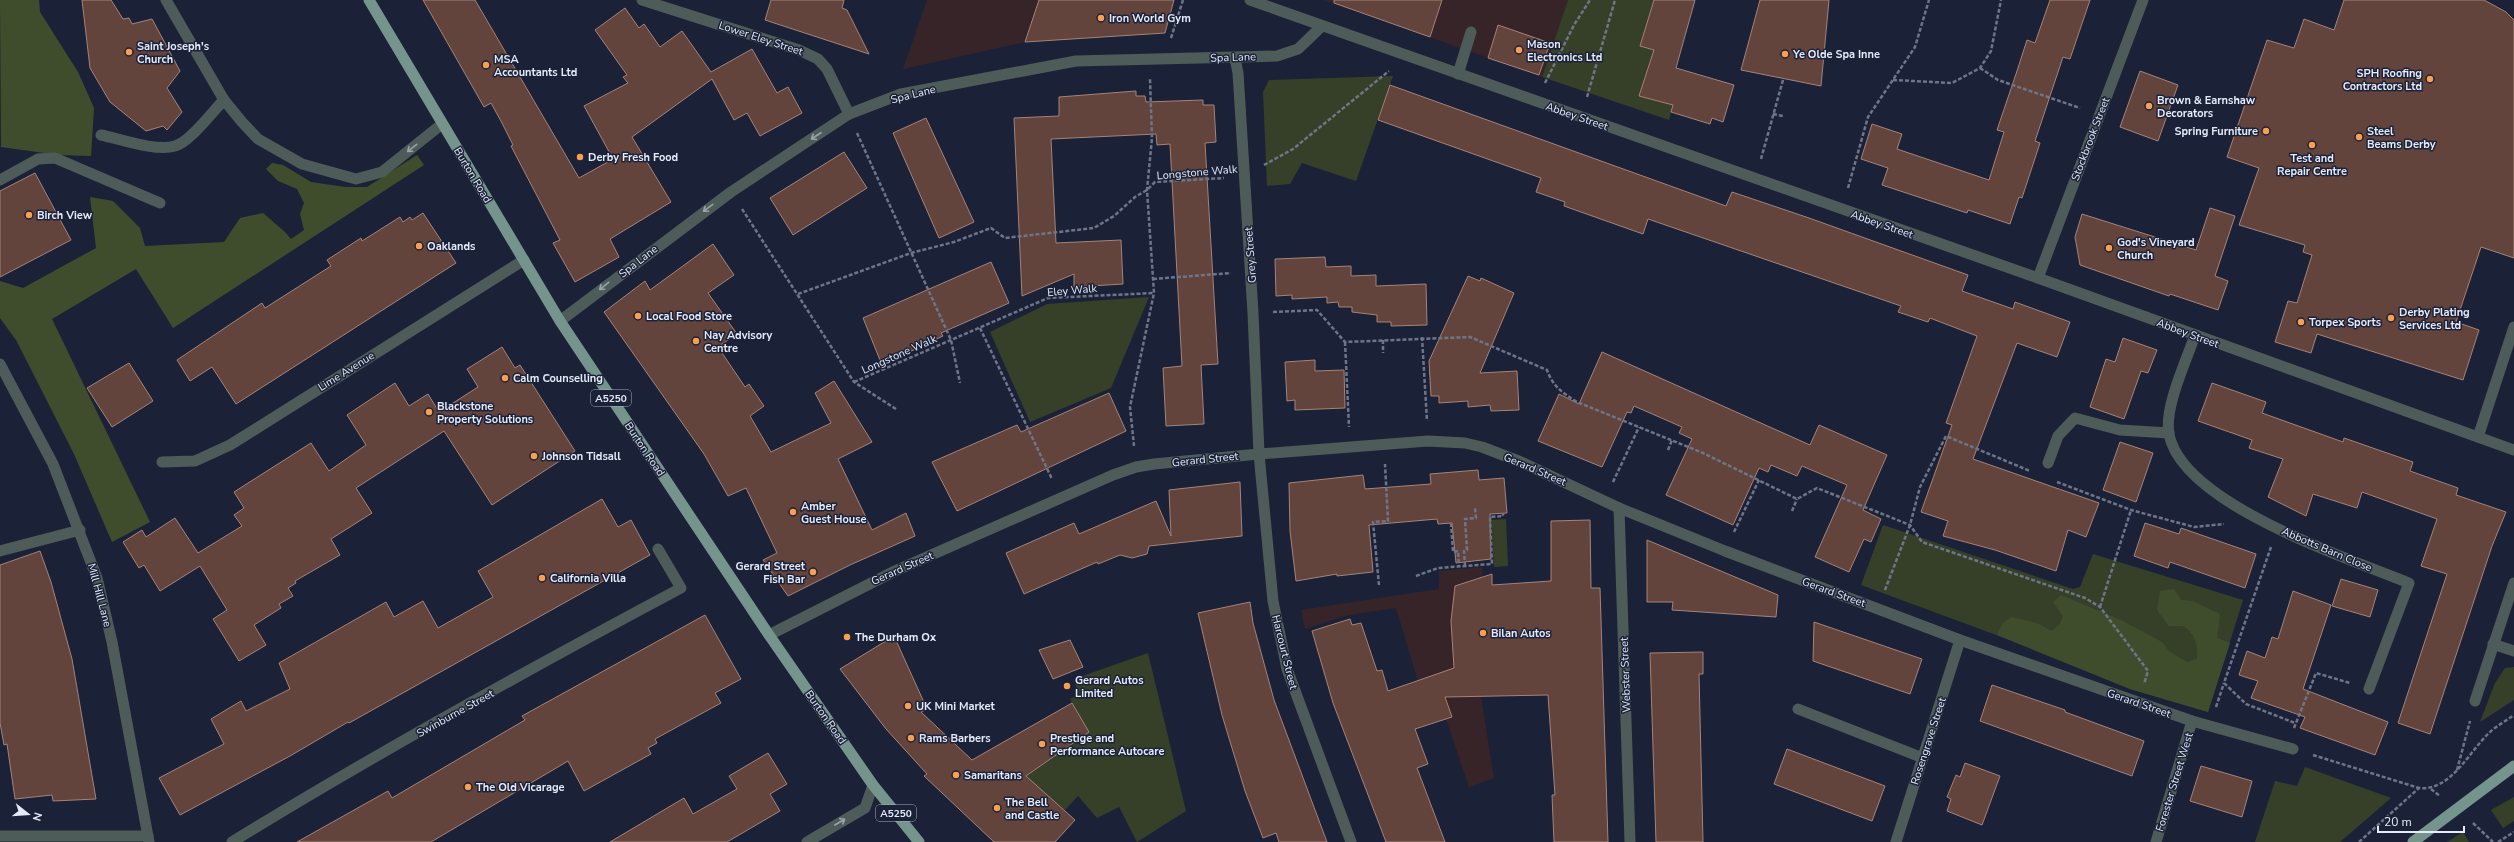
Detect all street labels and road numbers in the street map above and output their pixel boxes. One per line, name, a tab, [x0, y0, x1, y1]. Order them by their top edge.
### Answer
street label: Lower Eley Street	[717, 18, 805, 59]
street label: Spa Lane	[1210, 49, 1256, 66]
street label: Spa Lane	[889, 82, 937, 107]
street label: Stockbrook Street	[2068, 95, 2113, 183]
street label: Abbey Street	[1544, 99, 1610, 134]
street label: Burton Road	[450, 145, 495, 206]
street label: Longstone Walk	[1156, 161, 1238, 183]
street label: Abbey Street	[1849, 207, 1915, 242]
street label: Grey Street	[1241, 226, 1260, 283]
street label: Spa Lane	[616, 241, 661, 281]
street label: Eley Walk	[1047, 281, 1098, 300]
street label: Abbey Street	[2155, 315, 2221, 352]
street label: Longstone Walk	[859, 331, 940, 378]
street label: Lime Avenue	[315, 348, 378, 395]
road number: A5250	[591, 390, 631, 406]
street label: Burton Road	[621, 419, 668, 479]
street label: Gerard Street	[1171, 449, 1239, 470]
street label: Gerard Street	[1501, 450, 1569, 489]
street label: Abbotts Barn Close	[2279, 524, 2374, 575]
street label: Gerard Street	[869, 548, 936, 589]
street label: Mill Hill Lane	[84, 562, 115, 629]
street label: Gerard Street	[1800, 574, 1868, 611]
street label: Harcourt Street	[1268, 613, 1301, 691]
street label: Webster Street	[1617, 637, 1634, 713]
street label: Swinburne Street	[414, 686, 497, 741]
street label: Gerard Street	[2105, 686, 2173, 721]
street label: Burton Road	[802, 687, 850, 747]
street label: Rosengrave Street	[1907, 695, 1950, 787]
street label: Forester Street West	[2152, 731, 2197, 833]
road number: A5250	[876, 805, 916, 821]

